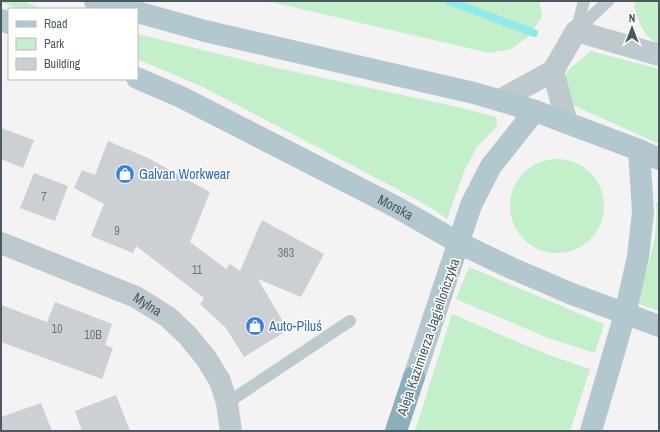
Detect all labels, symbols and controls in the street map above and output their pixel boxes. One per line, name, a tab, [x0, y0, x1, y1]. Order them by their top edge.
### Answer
legend	[8, 8, 138, 80]
north arrow	[612, 8, 652, 48]
text: N	[629, 11, 635, 25]
text: Road	[44, 16, 68, 32]
text: Park	[44, 36, 64, 52]
text: Building	[44, 56, 81, 72]
shop icon: Galvan Workwear	[114, 163, 136, 185]
place label: Galvan Workwear	[139, 165, 230, 183]
house number: 7	[41, 189, 47, 205]
street label: Morska	[375, 190, 417, 224]
house number: 9	[114, 223, 120, 239]
house number: 363	[278, 245, 294, 261]
street label: Aleja Kazimierza Jagiellończyka	[392, 255, 464, 419]
house number: 11	[192, 262, 203, 278]
street label: Mylna	[130, 288, 166, 320]
shop icon: Auto-Piluś	[244, 315, 266, 337]
place label: Auto-Piluś	[268, 317, 322, 335]
house number: 10	[52, 321, 62, 337]
house number: 10B	[84, 327, 102, 343]

